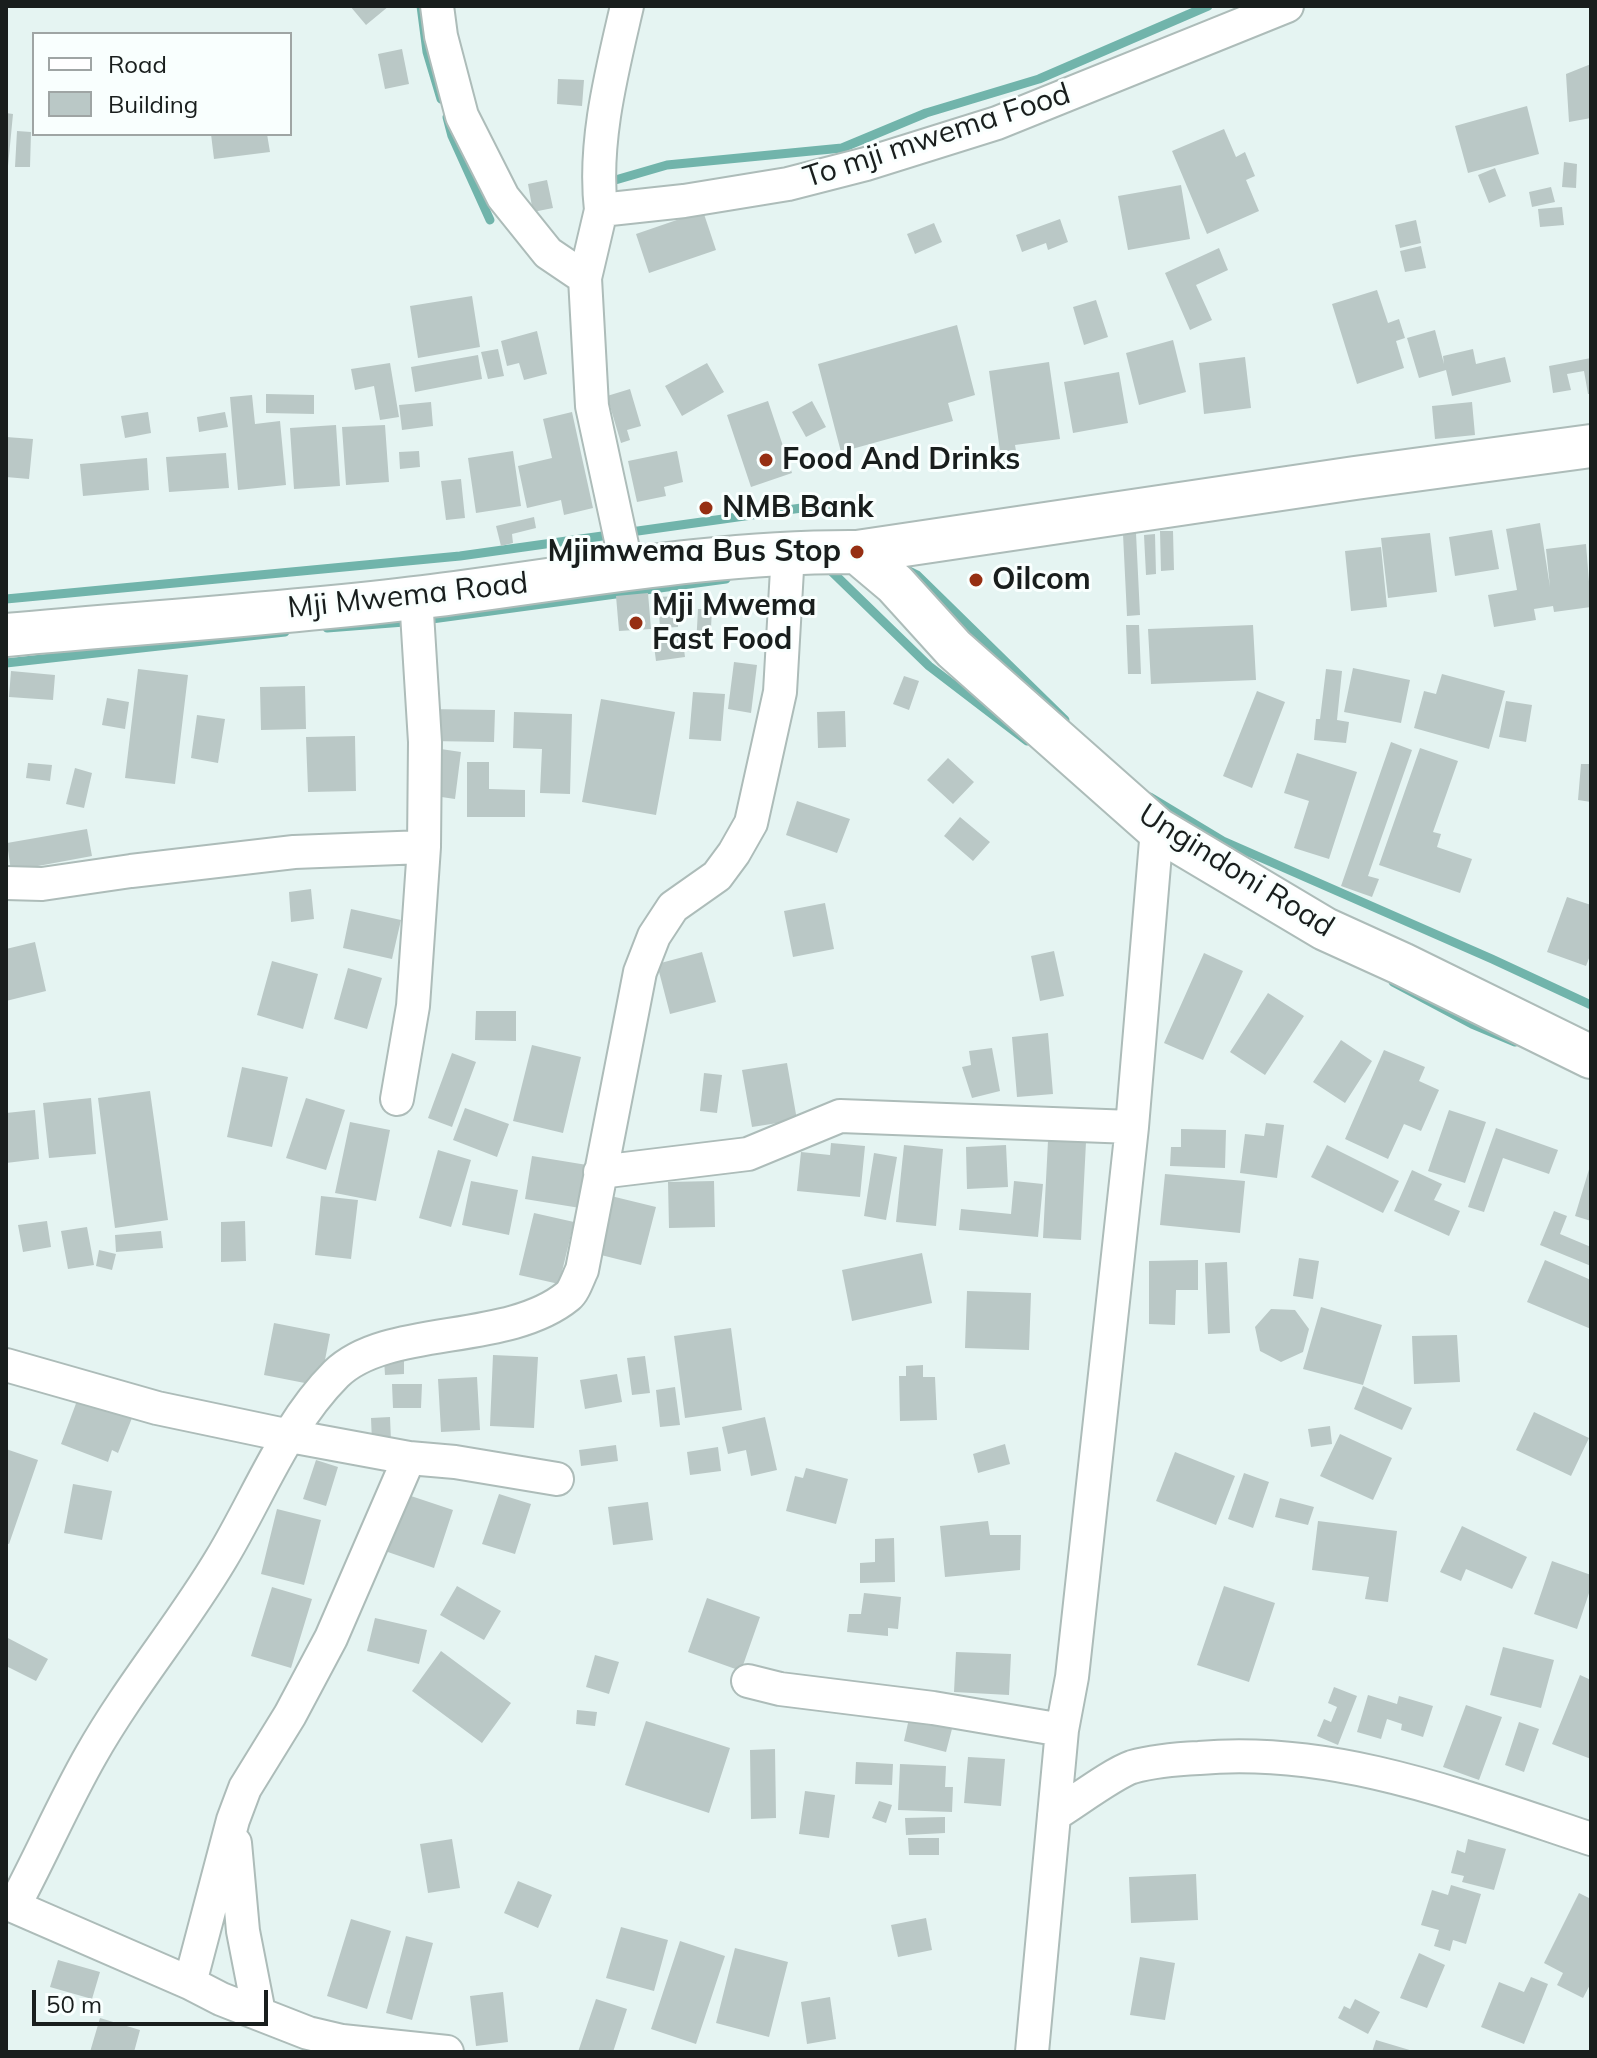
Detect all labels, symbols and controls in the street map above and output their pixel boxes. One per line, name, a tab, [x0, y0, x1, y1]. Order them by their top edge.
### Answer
legend	[32, 32, 292, 136]
text: Road	[108, 49, 167, 79]
street label: To mji mwema Food	[799, 76, 1075, 196]
text: Building	[108, 89, 198, 119]
place label: Food And Drinks	[782, 442, 1020, 478]
marker: Food And Drinks	[757, 451, 775, 469]
place label: NMB Bank	[722, 490, 874, 526]
marker: NMB Bank	[697, 499, 715, 517]
place label: Mjimwema Bus Stop	[547, 534, 841, 570]
marker: Mjimwema Bus Stop	[848, 543, 866, 561]
place label: Oilcom	[992, 562, 1091, 598]
street label: Mji Mwema Road	[286, 565, 530, 627]
marker: Oilcom	[967, 571, 985, 589]
place label: Mji Mwema Fast Food	[652, 588, 816, 658]
marker: Mji Mwema Fast Food	[627, 614, 645, 632]
street label: Ungindoni Road	[1132, 797, 1340, 945]
scale bar	[36, 1974, 272, 2024]
text: 50 m	[46, 1989, 102, 2019]

